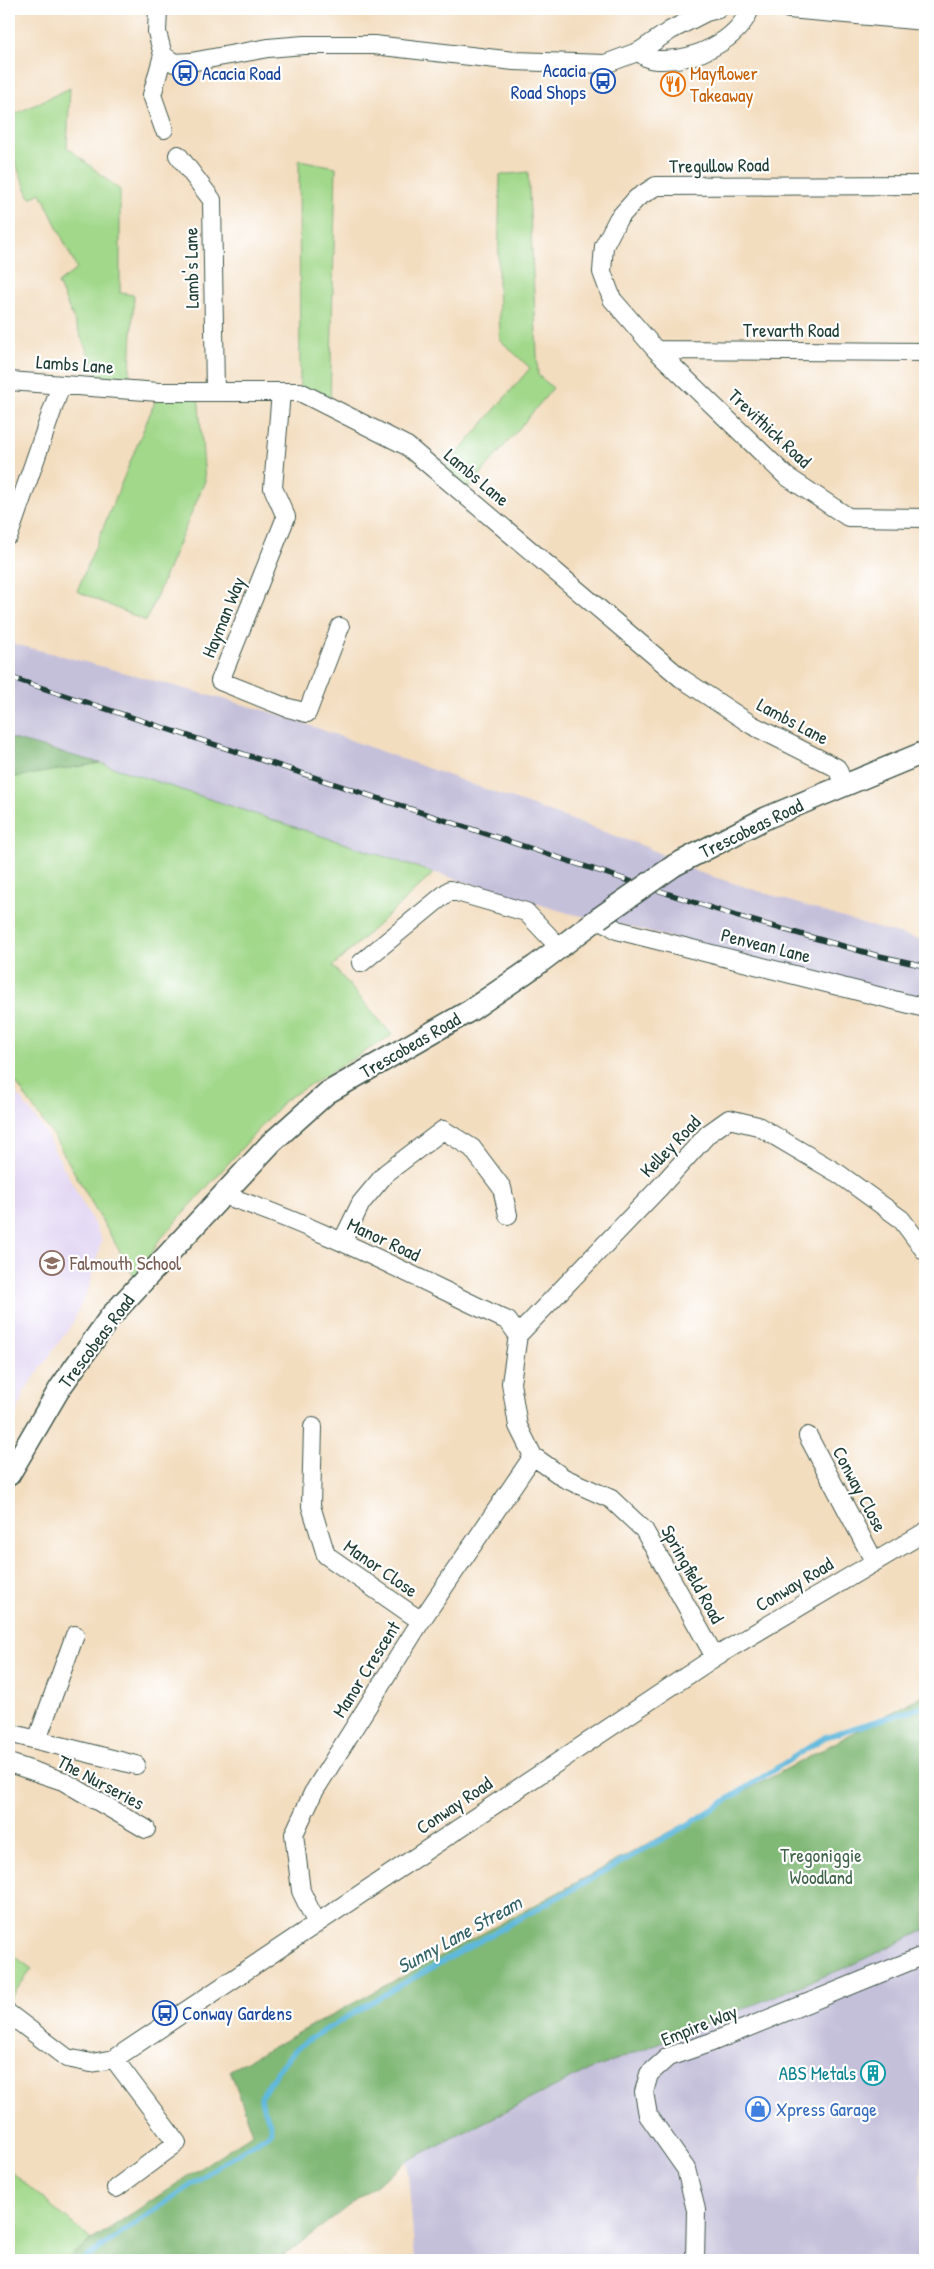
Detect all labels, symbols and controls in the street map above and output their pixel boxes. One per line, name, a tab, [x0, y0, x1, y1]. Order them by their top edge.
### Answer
place label: Acacia Road Shops	[511, 57, 587, 105]
bus stop icon: Acacia Road	[172, 60, 198, 86]
place label: Acacia Road	[202, 60, 281, 86]
place label: Mayflower Takeaway	[690, 60, 759, 108]
bus stop icon: Acacia Road Shops	[590, 68, 616, 94]
restaurant icon: Mayflower Takeaway	[660, 71, 686, 97]
street label: Tregullow Road	[669, 151, 770, 179]
street label: Lamb's Lane	[177, 227, 205, 309]
street label: Trevarth Road	[743, 317, 840, 343]
street label: Lambs Lane	[35, 348, 115, 380]
street label: Trevithick Road	[723, 383, 818, 474]
street label: Lambs Lane	[439, 442, 515, 512]
street label: Hayman Way	[195, 573, 251, 661]
street label: Lambs Lane	[753, 691, 834, 751]
street label: Trescobeas Road	[695, 792, 807, 864]
street label: Penvean Lane	[718, 921, 814, 969]
street label: Trescobeas Road	[355, 1006, 465, 1084]
street label: Kelley Road	[634, 1109, 706, 1183]
street label: Manor Road	[343, 1211, 425, 1267]
school or university icon: Falmouth School	[39, 1250, 65, 1276]
place label: Falmouth School	[69, 1250, 182, 1276]
street label: Trescobeas Road	[52, 1288, 140, 1393]
street label: Conway Close	[827, 1442, 894, 1537]
street label: Springfield Road	[655, 1520, 731, 1628]
street label: Manor Close	[339, 1533, 423, 1603]
street label: Conway Road	[750, 1550, 838, 1617]
street label: Manor Crescent	[326, 1615, 406, 1722]
street label: The Nurseries	[53, 1748, 149, 1816]
street label: Conway Road	[411, 1770, 498, 1840]
park label: Tregoniggie Woodland	[780, 1842, 862, 1890]
water label: Sunny Lane Stream	[392, 1888, 528, 1980]
street label: Empire Way	[657, 1998, 741, 2052]
bus stop icon: Conway Gardens	[152, 2000, 178, 2026]
place label: Conway Gardens	[182, 2000, 292, 2026]
place label: ABS Metals	[779, 2060, 856, 2086]
building icon: ABS Metals	[860, 2060, 886, 2086]
shop icon: Xpress Garage	[745, 2096, 771, 2122]
place label: Xpress Garage	[776, 2096, 877, 2122]

